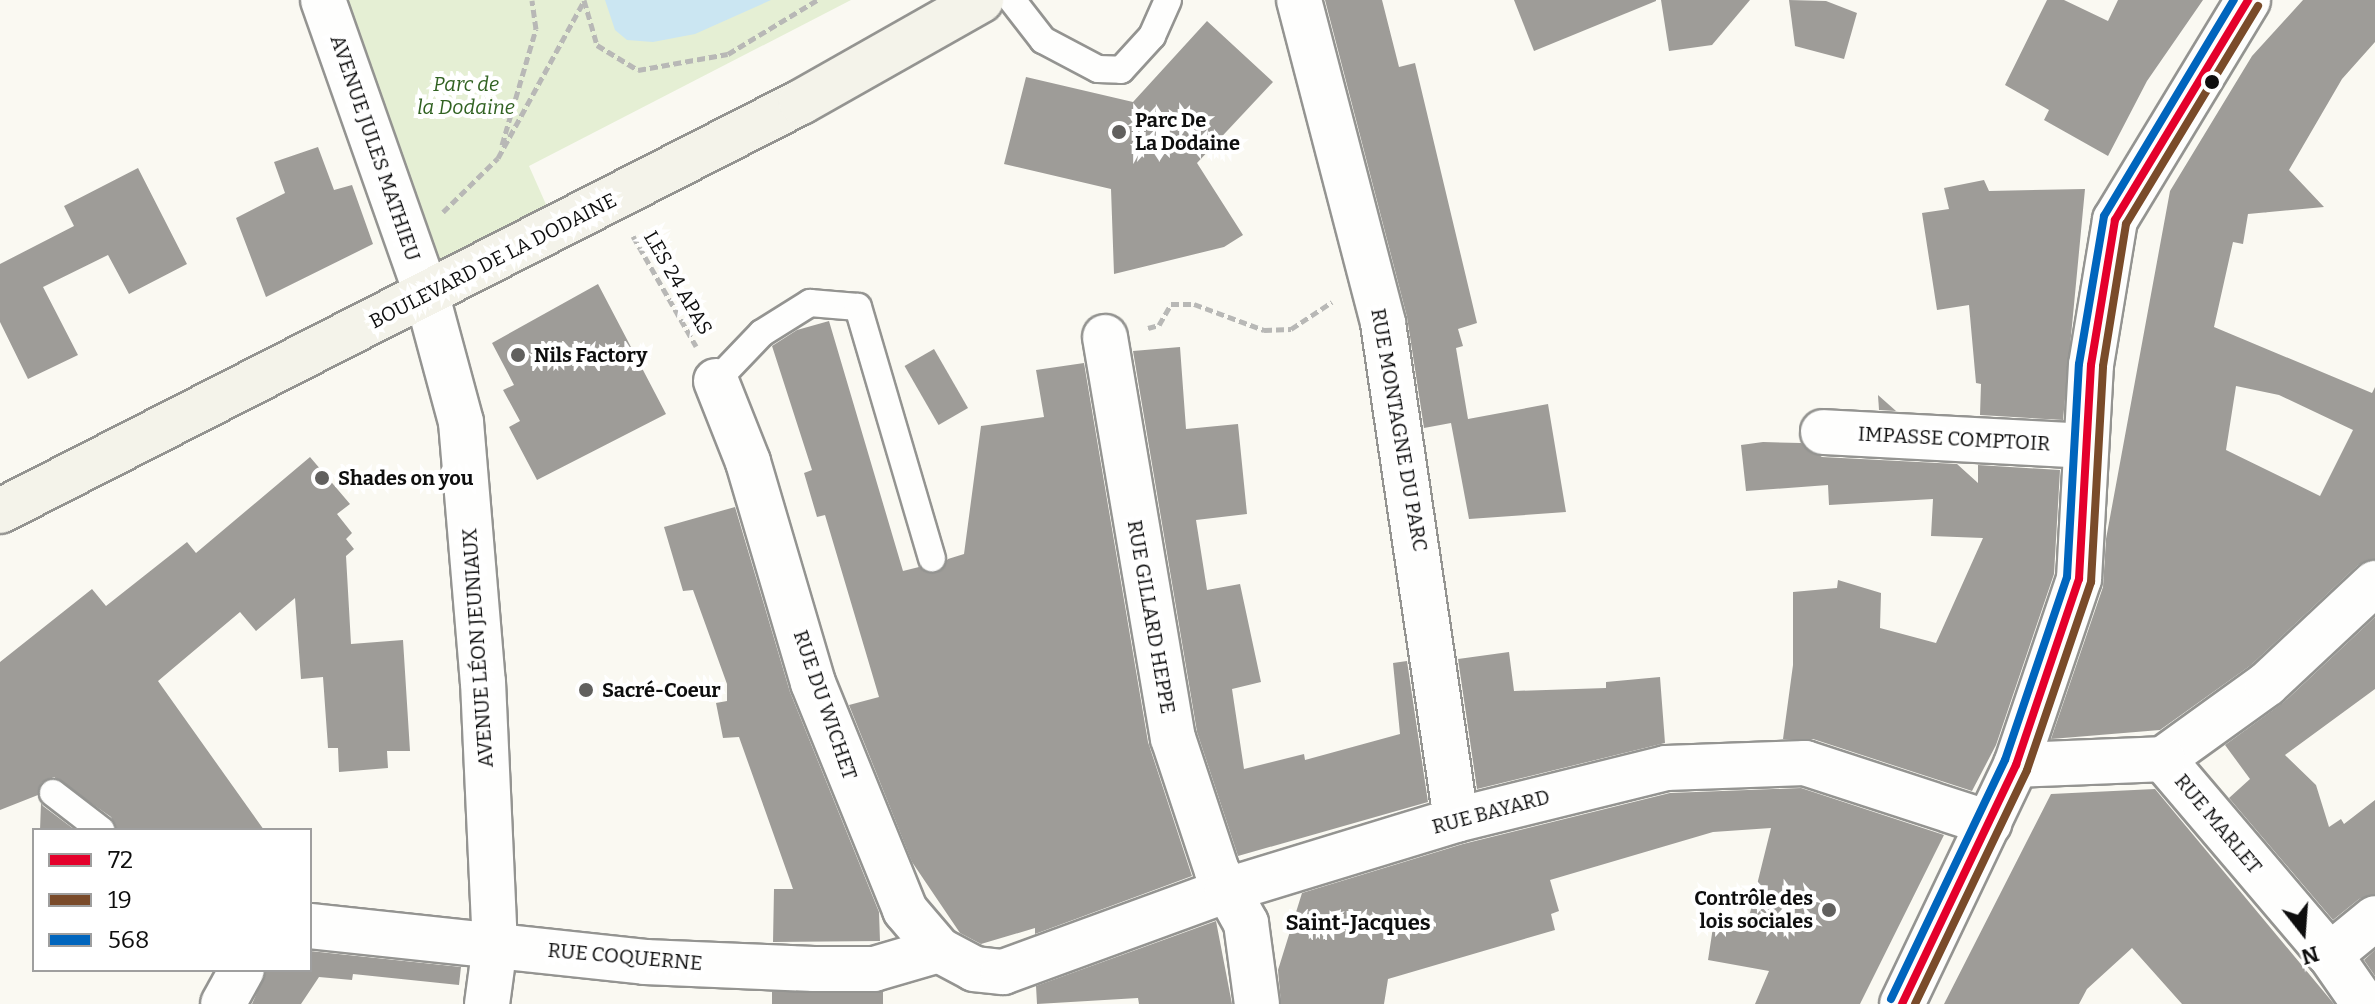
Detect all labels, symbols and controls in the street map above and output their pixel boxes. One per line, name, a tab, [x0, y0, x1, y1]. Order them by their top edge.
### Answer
street label: AVENUE JULES MATHIEU	[325, 32, 425, 264]
park label: Parc de la Dodaine	[417, 72, 515, 119]
unlabelled marker	[2204, 74, 2220, 90]
place label: Parc De La Dodaine	[1135, 108, 1240, 155]
marker: Parc De La Dodaine	[1110, 123, 1128, 141]
street label: BOULEVARD DE LA DODAINE	[366, 188, 620, 334]
street label: LES 24 APAS	[639, 227, 717, 339]
street label: RUE MONTAGNE DU PARC	[1366, 307, 1432, 553]
place label: Nils Factory	[534, 343, 647, 367]
marker: Nils Factory	[509, 346, 527, 364]
street label: IMPASSE COMPTOIR	[1857, 422, 2051, 456]
place label: Shades on you	[338, 466, 473, 490]
marker: Shades on you	[313, 469, 331, 487]
street label: RUE GILLARD HEPPE	[1122, 518, 1180, 716]
street label: AVENUE LÉON JEUNIAUX	[458, 528, 498, 768]
street label: RUE DU WICHET	[788, 627, 862, 783]
place label: Sacré-Coeur	[602, 678, 721, 702]
marker: Sacré-Coeur	[577, 681, 595, 699]
street label: RUE MARLET	[2169, 769, 2267, 879]
street label: RUE BAYARD	[1430, 785, 1552, 839]
legend	[32, 828, 312, 972]
text: 72	[108, 846, 133, 874]
text: 19	[108, 886, 132, 914]
place label: Contrôle des lois sociales	[1694, 886, 1813, 933]
north arrow	[2263, 892, 2343, 972]
marker: Contrôle des lois sociales	[1820, 901, 1838, 919]
district label: Saint-Jacques	[1285, 910, 1431, 936]
text: 568	[108, 926, 149, 954]
street label: RUE COQUERNE	[547, 938, 703, 976]
text: N	[2298, 940, 2322, 971]

